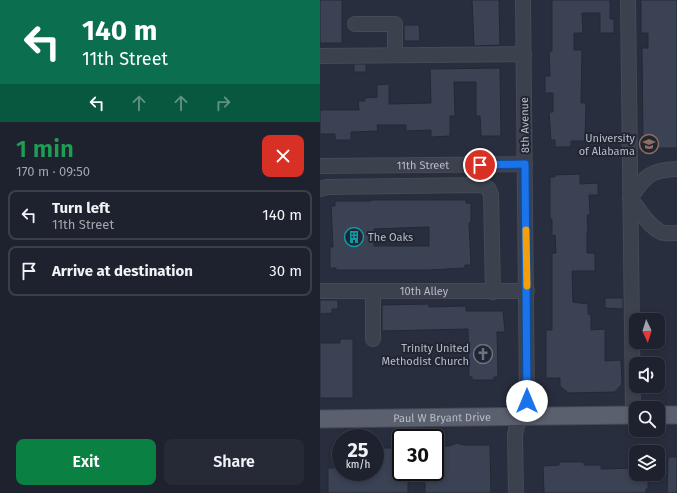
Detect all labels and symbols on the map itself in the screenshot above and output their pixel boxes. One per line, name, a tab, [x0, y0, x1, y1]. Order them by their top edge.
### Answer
street label: 8th Avenue	[518, 97, 532, 153]
place label: University of Alabama	[579, 132, 636, 158]
school or university icon: University of Alabama	[638, 133, 660, 155]
pin	[463, 148, 497, 182]
street label: 11th Street	[397, 158, 449, 172]
building icon: The Oaks	[343, 226, 365, 248]
place label: The Oaks	[368, 231, 413, 244]
street label: 10th Alley	[400, 285, 449, 298]
north arrow	[629, 313, 665, 349]
place label: Trinity United Methodist Church	[381, 342, 469, 368]
church icon: Trinity United Methodist Church	[472, 343, 494, 365]
position arrow	[506, 380, 548, 422]
street label: Paul W Bryant Drive	[393, 410, 491, 425]
speed limit sign: 30	[392, 429, 444, 481]

